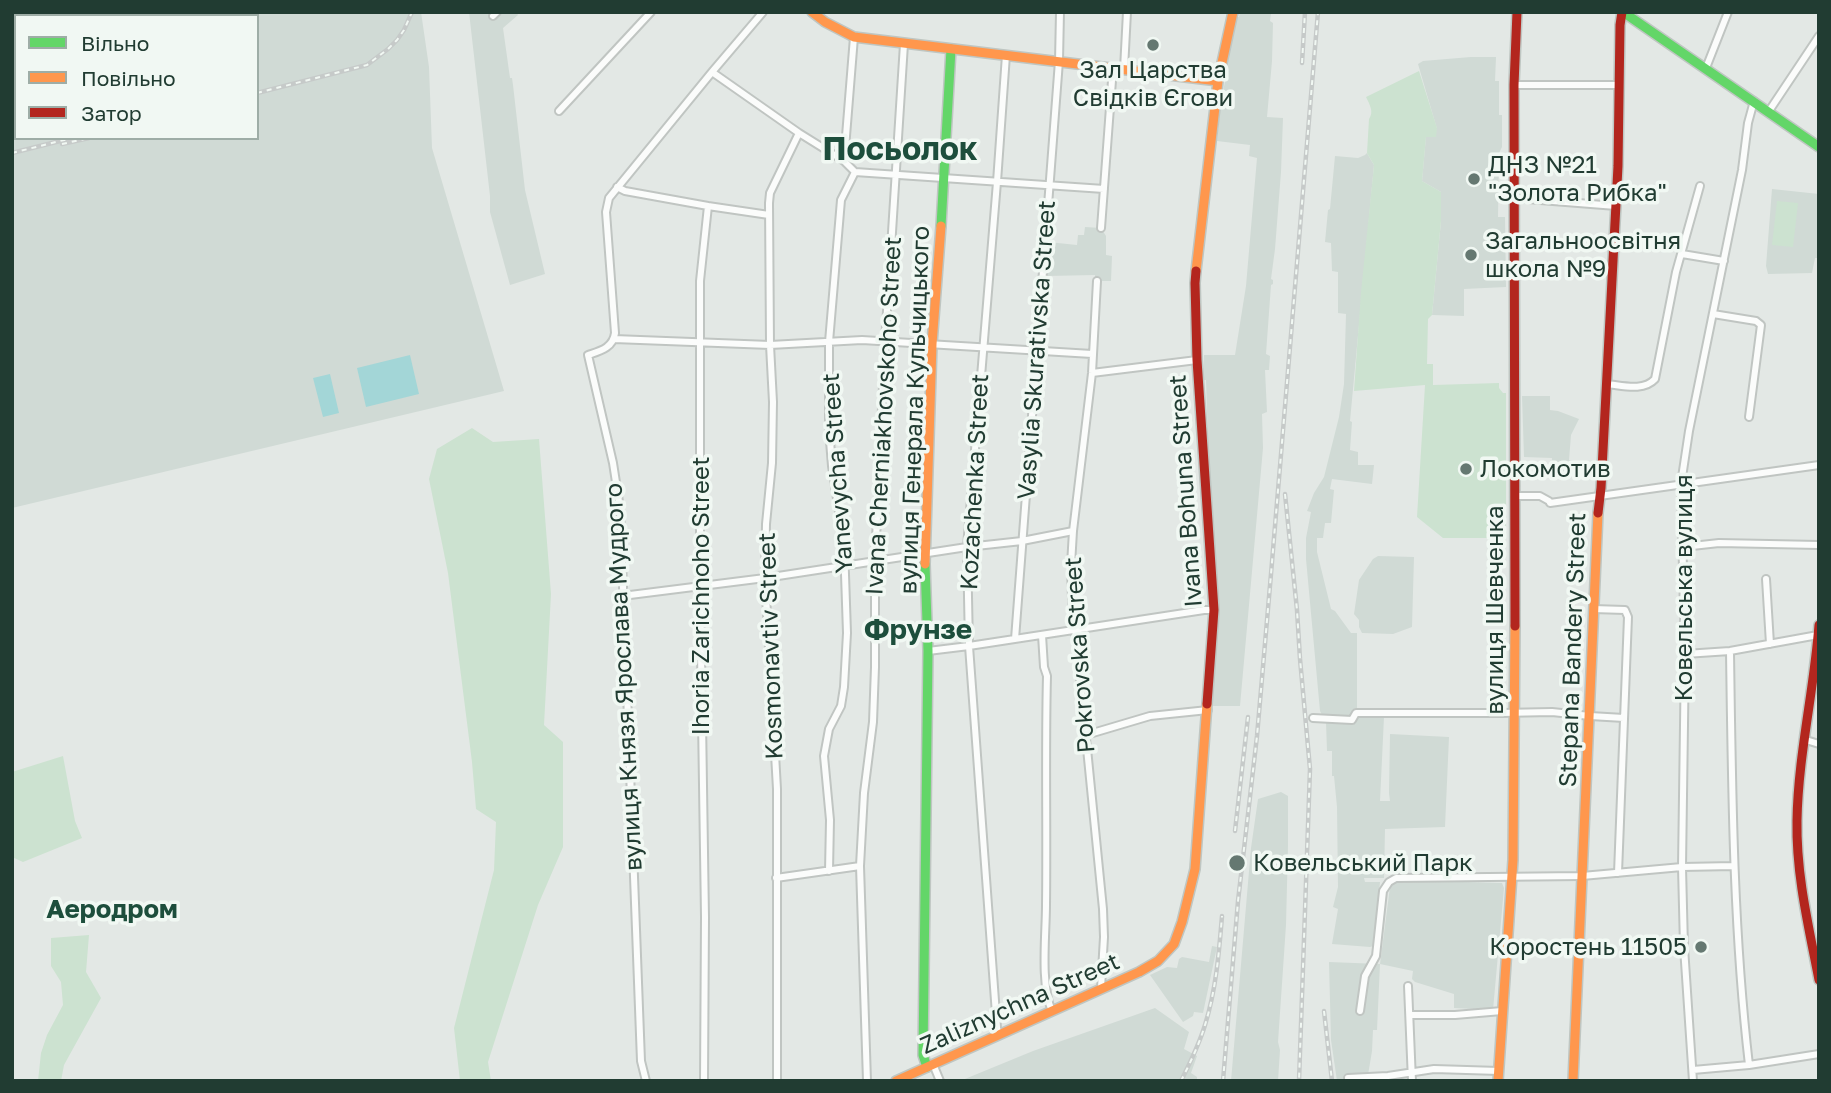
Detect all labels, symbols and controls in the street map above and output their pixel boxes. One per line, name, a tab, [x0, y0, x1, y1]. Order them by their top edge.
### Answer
legend	[14, 14, 259, 140]
text: Вільно	[81, 30, 149, 56]
marker: Зал Царства Свідків Єгови	[1145, 37, 1161, 53]
place label: Зал Царства Свідків Єгови	[1073, 56, 1233, 112]
text: Повільно	[81, 65, 176, 91]
text: Затор	[81, 100, 142, 126]
district label: Посьолок	[822, 131, 978, 169]
place label: ДНЗ №21 "Золота Рибка"	[1488, 151, 1667, 207]
marker: ДНЗ №21 "Золота Рибка"	[1466, 171, 1482, 187]
street label: Vasylia Skurativska Street	[1012, 199, 1062, 501]
street label: вулиця Генерала Кульчицького	[894, 225, 936, 595]
place label: Загальноосвітня школа №9	[1485, 227, 1681, 283]
street label: Ivana Cherniakhovskoho Street	[860, 236, 908, 596]
marker: Загальноосвітня школа №9	[1463, 247, 1479, 263]
street label: Yanevycha Street	[817, 372, 859, 574]
street label: Kozachenka Street	[955, 373, 995, 591]
street label: Ivana Bohuna Street	[1163, 374, 1209, 608]
place label: Локомотив	[1480, 455, 1611, 483]
street label: Ihoria Zarichnoho Street	[687, 457, 715, 735]
marker: Локомотив	[1458, 461, 1474, 477]
street label: Ковельська вулиця	[1670, 474, 1698, 702]
street label: вулиця Князя Ярослава Мудрого	[599, 482, 649, 872]
street label: вулиця Шевченка	[1481, 505, 1509, 715]
street label: Stepana Bandery Street	[1554, 512, 1592, 788]
street label: Kosmonavtiv Street	[753, 532, 789, 760]
street label: Pokrovska Street	[1059, 556, 1101, 754]
district label: Фрунзе	[864, 613, 972, 647]
place label: Ковельський Парк	[1253, 849, 1473, 877]
marker: Ковельський Парк	[1227, 853, 1247, 873]
district label: Аеродром	[46, 894, 178, 926]
place label: Коростень 11505	[1489, 933, 1687, 961]
marker: Коростень 11505	[1693, 939, 1709, 955]
street label: Zaliznychna Street	[916, 947, 1124, 1061]

